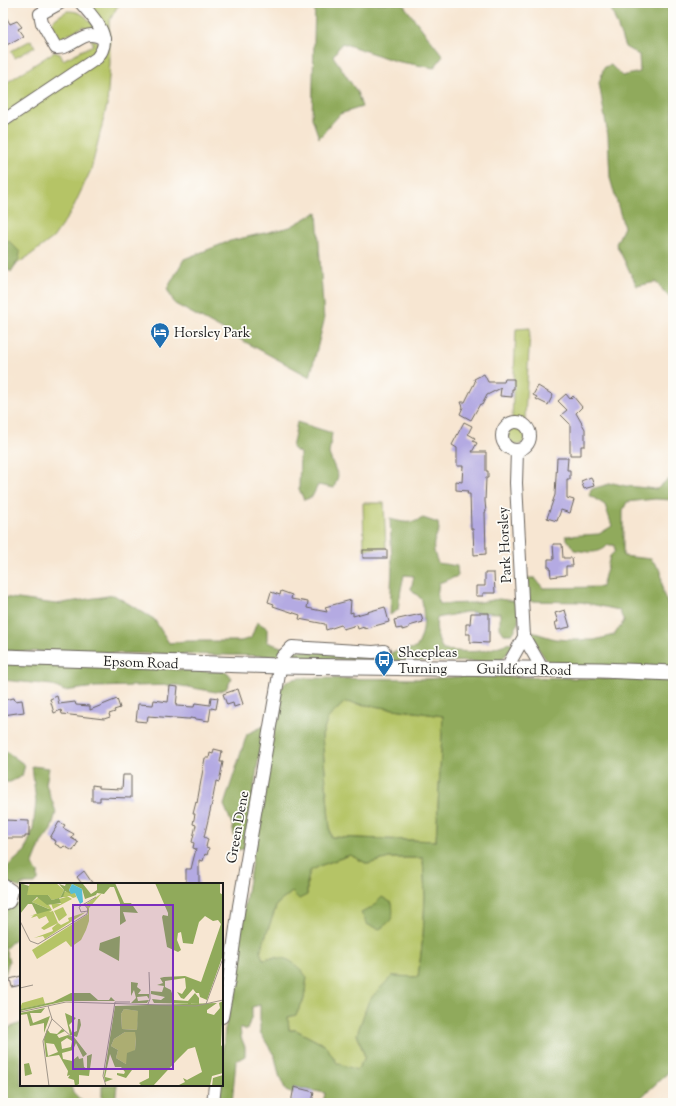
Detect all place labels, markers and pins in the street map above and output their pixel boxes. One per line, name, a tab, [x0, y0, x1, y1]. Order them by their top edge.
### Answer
hotel icon: Horsley Park	[149, 321, 171, 349]
place label: Horsley Park	[174, 324, 251, 344]
place label: Sheepleas Turning	[398, 644, 457, 680]
bus stop icon: Sheepleas Turning	[373, 649, 395, 677]

